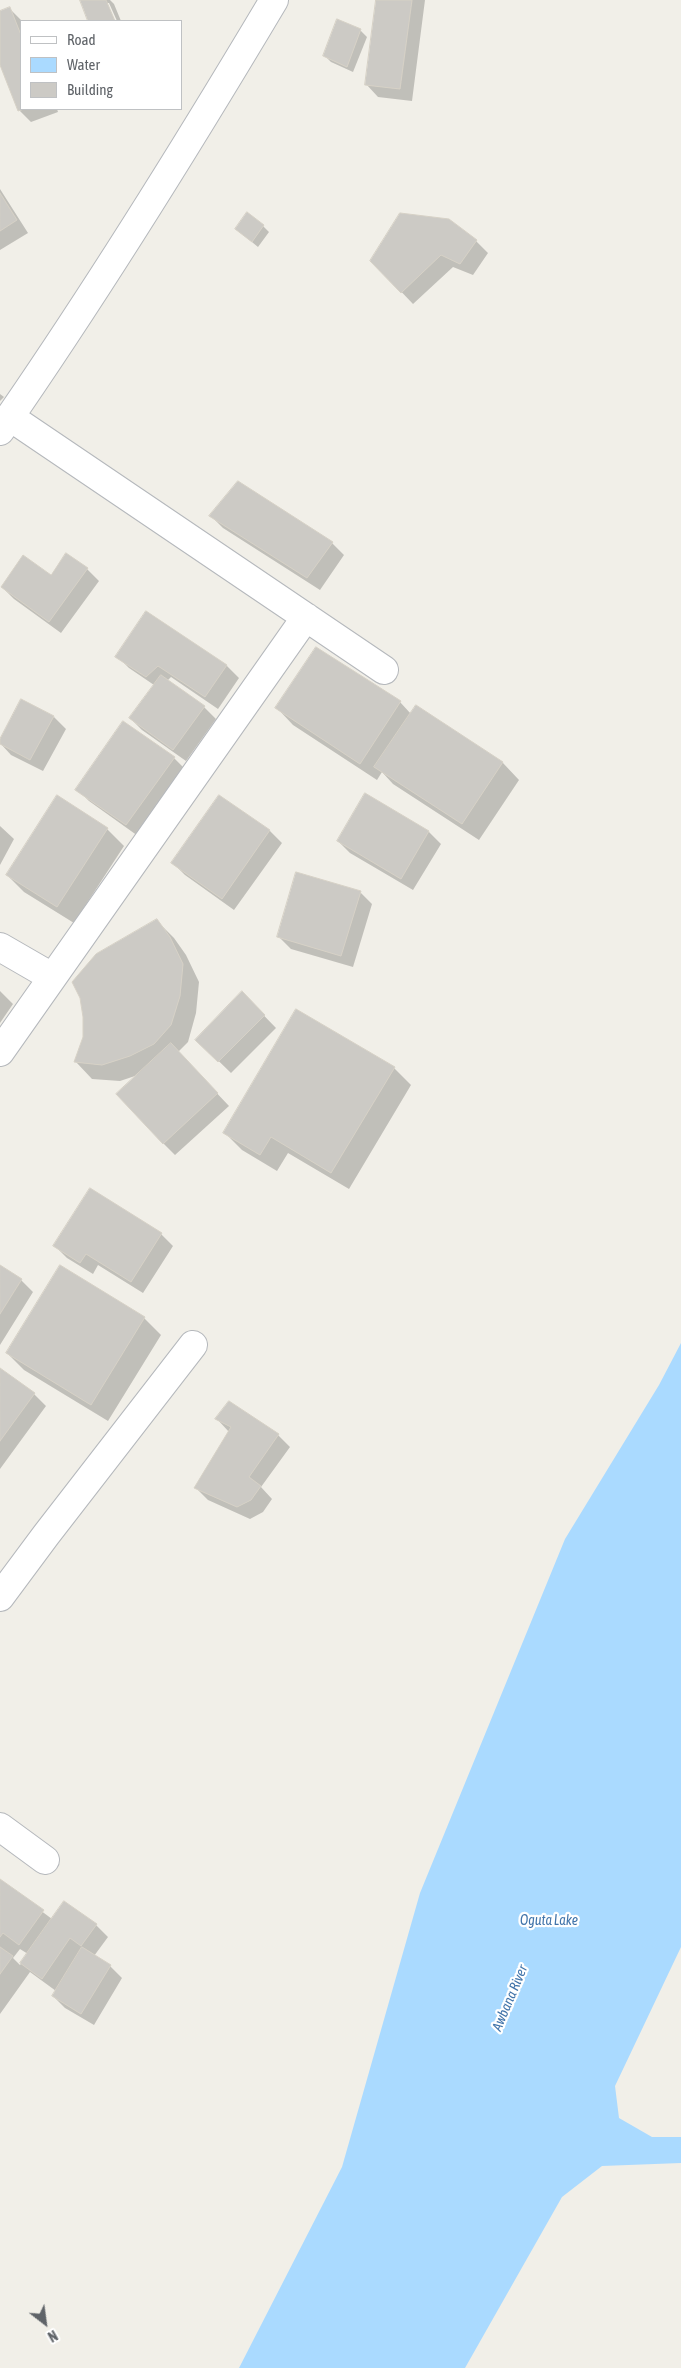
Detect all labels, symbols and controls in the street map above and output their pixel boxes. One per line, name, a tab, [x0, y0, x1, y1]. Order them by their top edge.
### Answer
legend	[20, 20, 182, 110]
text: Road	[67, 31, 96, 48]
text: Water	[67, 56, 100, 73]
text: Building	[67, 81, 113, 98]
water label: Oguta Lake	[520, 1913, 578, 1929]
water label: Awbana River	[489, 1963, 531, 2033]
north arrow	[20, 2298, 70, 2348]
text: N	[45, 2327, 60, 2345]

